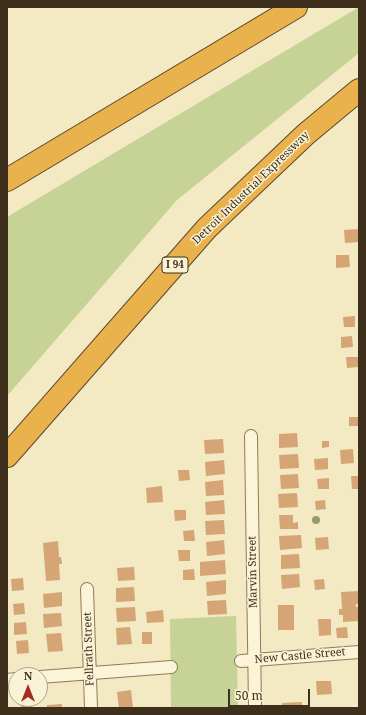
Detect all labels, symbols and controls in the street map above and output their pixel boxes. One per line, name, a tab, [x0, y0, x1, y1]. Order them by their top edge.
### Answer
street label: Detroit Industrial Expressway	[190, 129, 312, 247]
road number: I 94	[162, 257, 188, 273]
street label: Marvin Street	[246, 536, 260, 608]
street label: Fellrath Street	[81, 612, 97, 686]
street label: New Castle Street	[254, 645, 346, 667]
north arrow	[8, 667, 48, 707]
text: N	[24, 668, 32, 683]
scale bar	[230, 681, 312, 707]
text: 50 m	[235, 687, 263, 704]

